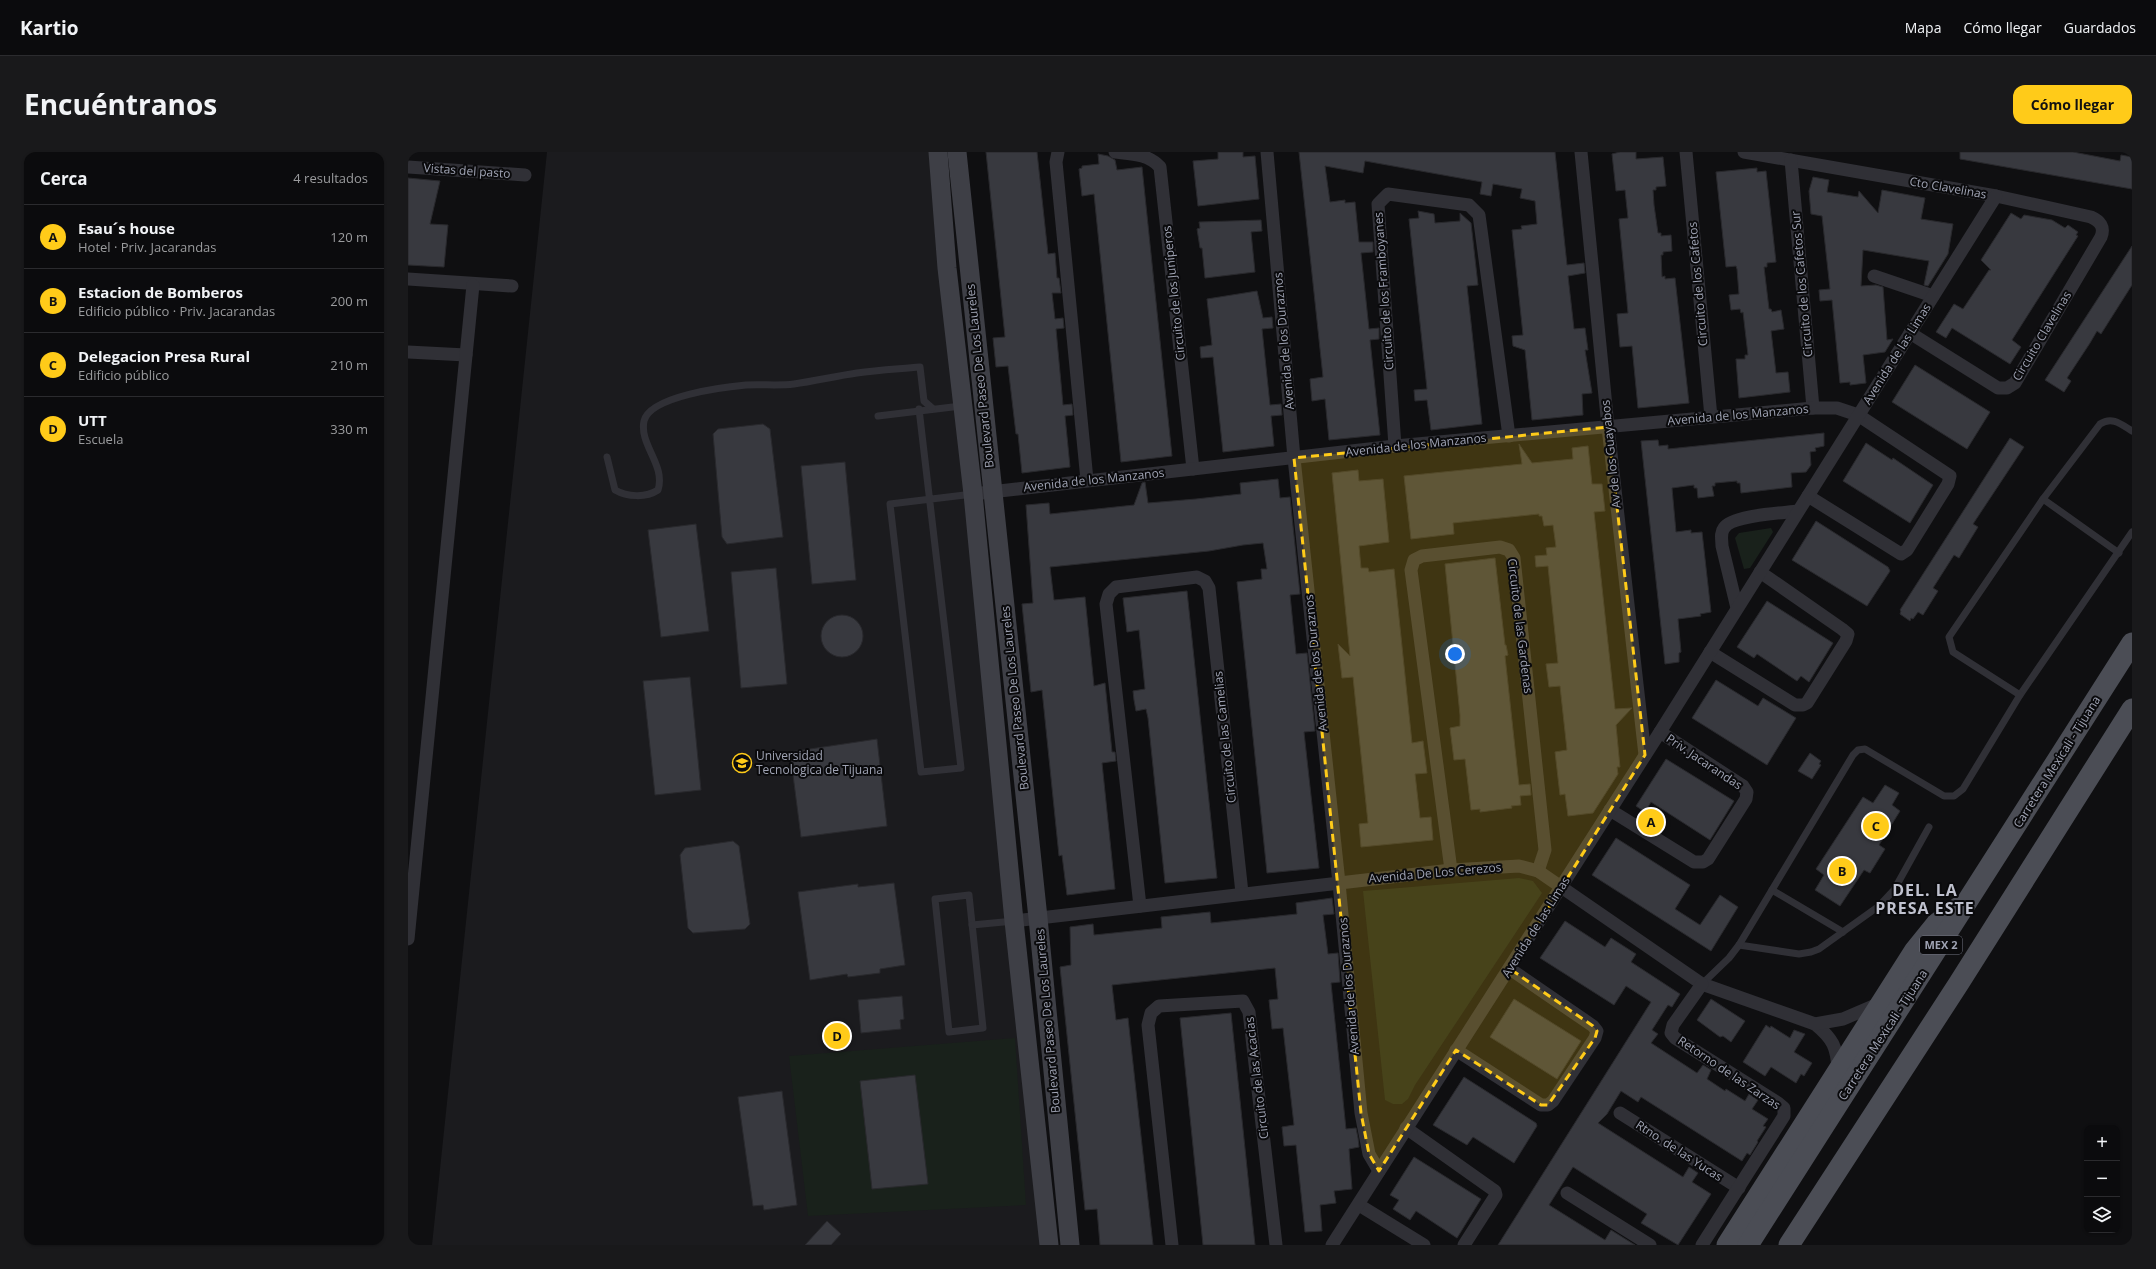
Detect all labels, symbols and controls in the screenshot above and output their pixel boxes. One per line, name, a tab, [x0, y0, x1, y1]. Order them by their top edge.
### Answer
text: Kartio	[20, 15, 79, 41]
text: Mapa	[1905, 18, 1941, 37]
text: Cómo llegar	[1963, 18, 2042, 37]
text: Guardados	[2064, 18, 2136, 37]
text: Encuéntranos	[24, 85, 217, 123]
button: Cómo llegar	[2013, 85, 2132, 124]
street label: Vistas del pasto	[423, 159, 511, 182]
text: Cerca	[40, 167, 88, 190]
text: 4 resultados	[293, 169, 368, 187]
street label: Cto Clavelinas	[1908, 172, 1988, 203]
street label: Circuito de los Cafetos Sur	[1787, 210, 1816, 358]
street label: Circuito de los Framboyanes	[1369, 211, 1398, 371]
text: Esau´s house	[78, 218, 175, 238]
street label: Circuito de los Cafetos	[1684, 221, 1711, 347]
street label: Circuito de los Juníperos	[1158, 225, 1189, 361]
text: A	[49, 228, 57, 246]
text: 120 m	[330, 228, 368, 246]
text: Hotel · Priv. Jacarandas	[78, 238, 217, 256]
street label: Avenida de los Duraznos	[1269, 271, 1298, 410]
text: Estacion de Bomberos	[78, 282, 243, 302]
street label: Boulevard Paseo De Los Laureles	[961, 283, 998, 469]
street label: Circuito Clavelinas	[2008, 287, 2075, 384]
text: B	[49, 292, 57, 310]
text: 200 m	[330, 292, 368, 310]
street label: Avenida de las Limas	[1859, 300, 1935, 408]
text: Edificio público · Priv. Jacarandas	[78, 302, 275, 320]
text: Delegacion Presa Rural	[78, 346, 250, 366]
text: C	[49, 356, 57, 374]
text: 210 m	[330, 356, 368, 374]
text: Edificio público	[78, 366, 169, 384]
street label: Av de los Guayabos	[1596, 399, 1625, 509]
street label: Avenida de los Manzanos	[1667, 400, 1809, 429]
text: UTT	[78, 410, 107, 430]
text: D	[48, 420, 58, 438]
text: 330 m	[330, 420, 368, 438]
street label: Avenida de los Manzanos	[1345, 429, 1487, 460]
text: Escuela	[78, 430, 123, 448]
street label: Avenida de los Manzanos	[1023, 464, 1165, 495]
street label: Circuito de las Gardenas	[1504, 557, 1537, 695]
street label: Avenida de los Duraznos	[1300, 593, 1331, 732]
street label: Boulevard Paseo De Los Laureles	[996, 605, 1033, 791]
your location	[1445, 644, 1465, 664]
street label: Circuito de las Camelias	[1209, 670, 1240, 804]
street label: Carretera Mexicali - Tijuana	[2009, 693, 2104, 831]
street label: Priv. Jacarandas	[1663, 730, 1746, 793]
place label: Universidad Tecnologica de Tijuana	[756, 747, 883, 778]
school or university icon: Universidad Tecnologica de Tijuana	[731, 752, 753, 774]
pin: A	[1638, 807, 1664, 837]
pin: C	[1863, 811, 1889, 841]
pin: B	[1829, 856, 1855, 886]
street label: Avenida De Los Cerezos	[1368, 858, 1502, 887]
street label: Avenida de las Limas	[1498, 873, 1574, 981]
district label: DEL. LA PRESA ESTE	[1875, 879, 1975, 919]
street label: Avenida de los Duraznos	[1334, 916, 1363, 1055]
street label: Boulevard Paseo De Los Laureles	[1031, 928, 1064, 1114]
road number: MEX 2	[1920, 936, 1962, 954]
street label: Carretera Mexicali - Tijuana	[1834, 966, 1931, 1103]
street label: Circuito de las Acacias	[1241, 1016, 1272, 1140]
pin: D	[824, 1021, 850, 1051]
street label: Retorno de las Zarzas	[1675, 1032, 1784, 1113]
street label: Rtno. de las Yucas	[1633, 1116, 1726, 1185]
map controls	[2084, 1125, 2120, 1233]
button: +	[2084, 1125, 2120, 1161]
button: −	[2084, 1161, 2120, 1197]
button: layers	[2084, 1197, 2120, 1233]

